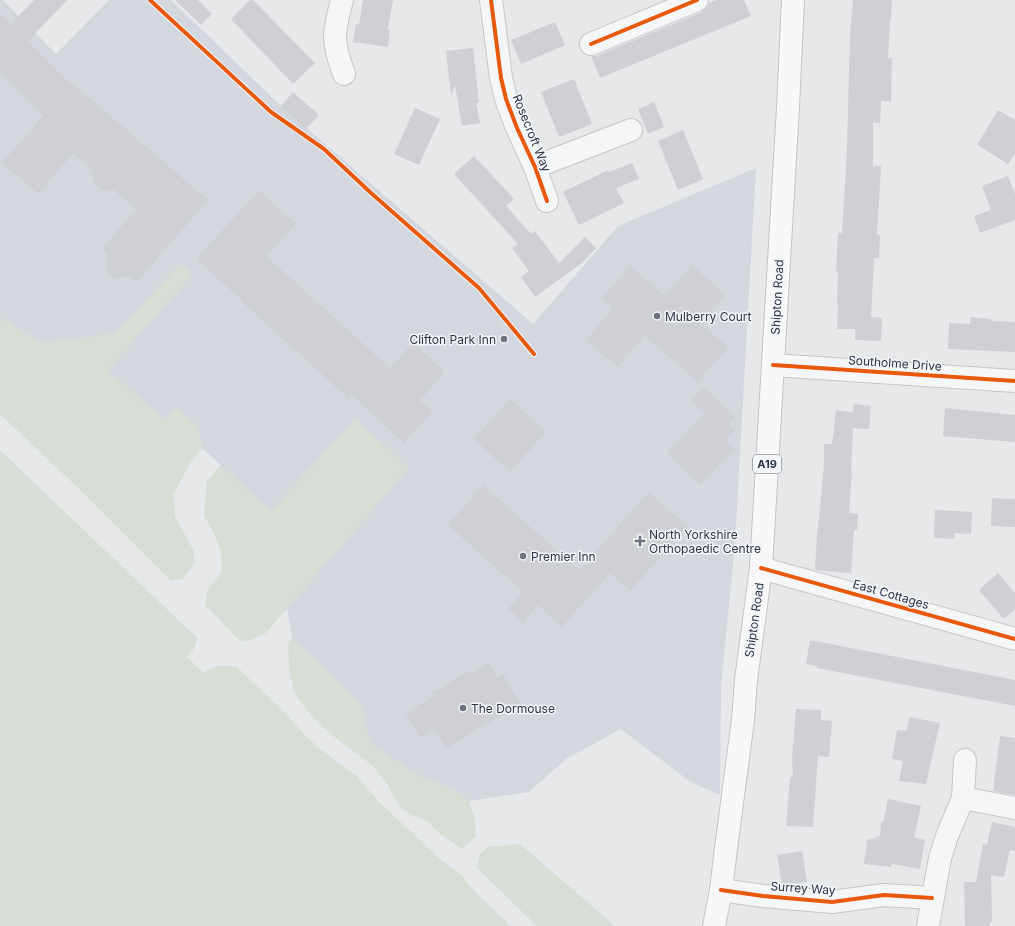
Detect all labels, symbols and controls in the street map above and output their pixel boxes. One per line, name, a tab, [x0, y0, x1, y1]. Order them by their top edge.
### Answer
street label: Rosecroft Way	[510, 92, 554, 174]
street label: Shipton Road	[768, 259, 786, 335]
place label: Mulberry Court	[665, 309, 751, 324]
marker: Mulberry Court	[652, 311, 662, 321]
place label: Clifton Park Inn	[409, 332, 496, 347]
marker: Clifton Park Inn	[499, 334, 509, 344]
street label: Southolme Drive	[848, 352, 942, 374]
road number: A19	[753, 455, 781, 473]
place label: North Yorkshire Orthopaedic Centre	[649, 527, 761, 556]
marker: North Yorkshire Orthopaedic Centre	[634, 535, 646, 547]
place label: Premier Inn	[531, 549, 596, 564]
marker: Premier Inn	[518, 551, 528, 561]
street label: East Cottages	[851, 576, 931, 612]
street label: Shipton Road	[741, 582, 767, 658]
place label: The Dormouse	[471, 701, 555, 716]
marker: The Dormouse	[458, 703, 468, 713]
street label: Surrey Way	[770, 878, 836, 898]

